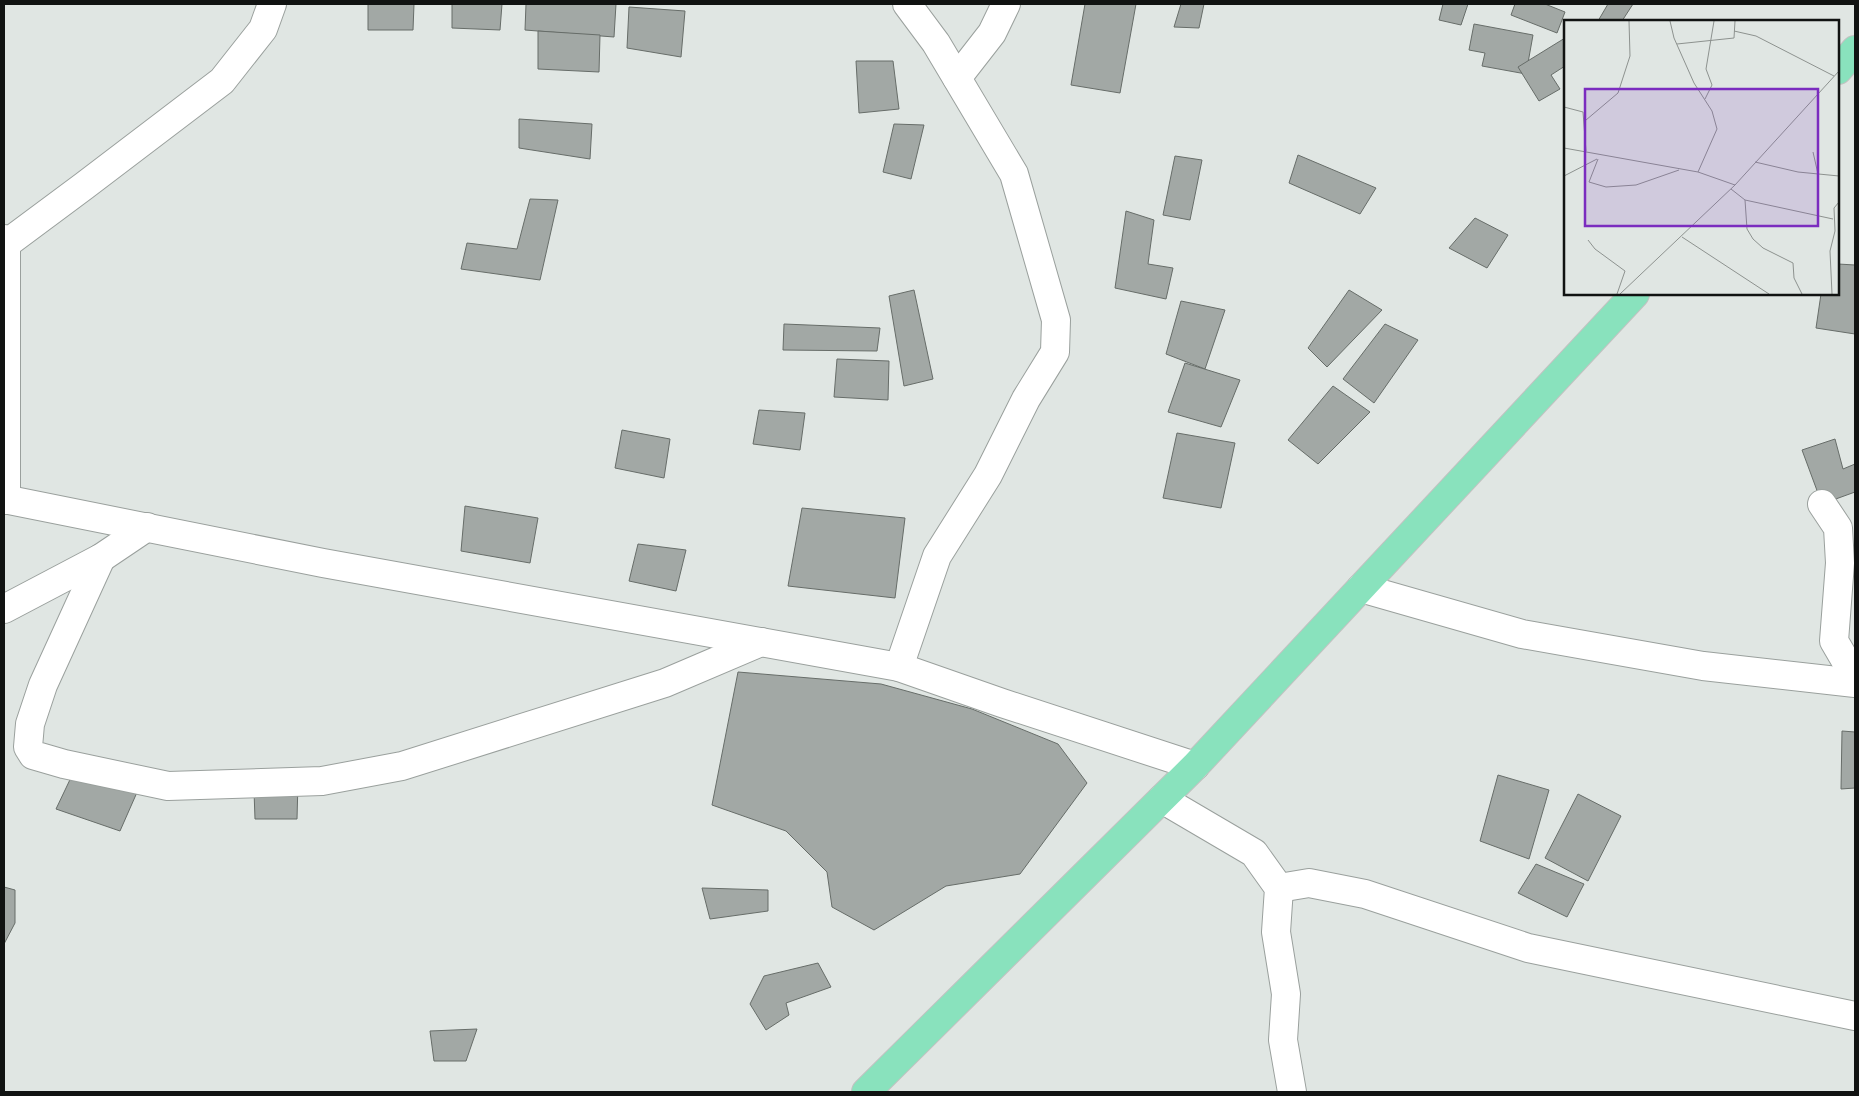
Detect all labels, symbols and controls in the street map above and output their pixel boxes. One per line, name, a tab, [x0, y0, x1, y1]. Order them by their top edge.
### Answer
inset map	[1564, 20, 1839, 295]

